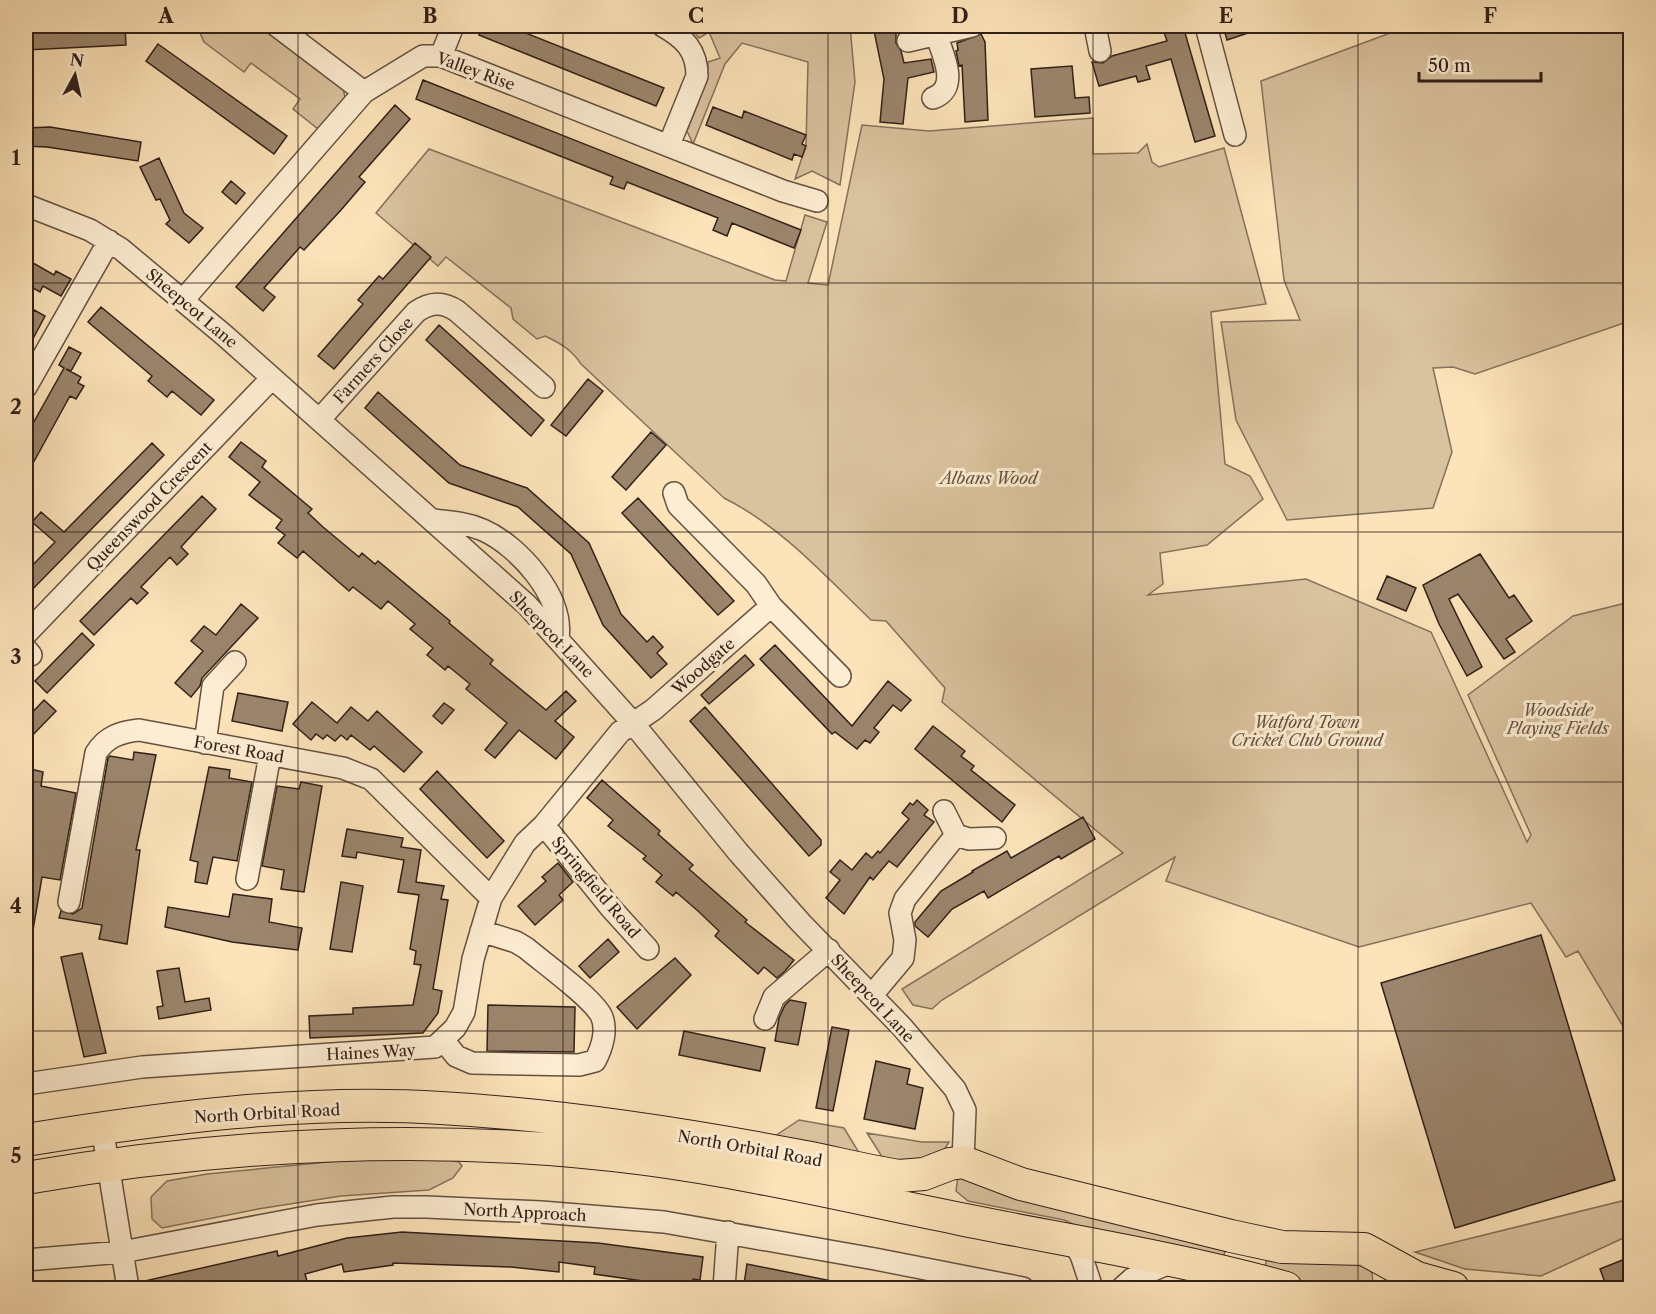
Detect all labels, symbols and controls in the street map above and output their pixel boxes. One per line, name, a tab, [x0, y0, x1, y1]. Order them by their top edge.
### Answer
text: A	[157, 4, 174, 28]
text: B	[423, 4, 438, 28]
text: C	[688, 4, 704, 28]
text: D	[951, 4, 969, 28]
text: E	[1219, 4, 1233, 28]
text: F	[1483, 4, 1497, 28]
north arrow	[45, 45, 105, 105]
scale bar	[1419, 45, 1540, 83]
street label: Valley Rise	[433, 47, 518, 94]
text: N	[69, 49, 85, 71]
text: 50 m	[1428, 55, 1471, 77]
text: 1	[12, 146, 21, 170]
street label: Sheepcot Lane	[142, 264, 242, 352]
street label: Farmers Close	[329, 313, 417, 407]
text: 2	[10, 395, 22, 419]
street label: Queenswood Crescent	[82, 437, 216, 575]
park label: Albans Wood	[937, 468, 1039, 488]
street label: Sheepcot Lane	[505, 586, 599, 682]
street label: Woodgate	[667, 633, 739, 699]
text: 3	[10, 645, 22, 669]
park label: Woodside Playing Fields	[1505, 700, 1609, 738]
park label: Watford Town Cricket Club Ground	[1231, 712, 1384, 750]
street label: Forest Road	[192, 731, 286, 767]
street label: Springfield Road	[548, 832, 645, 942]
text: 4	[10, 894, 22, 918]
street label: Sheepcot Lane	[827, 950, 919, 1046]
street label: Haines Way	[326, 1040, 417, 1064]
street label: North Orbital Road	[193, 1099, 341, 1127]
street label: North Orbital Road	[676, 1125, 824, 1171]
text: 5	[10, 1144, 22, 1168]
street label: North Approach	[463, 1199, 587, 1225]

